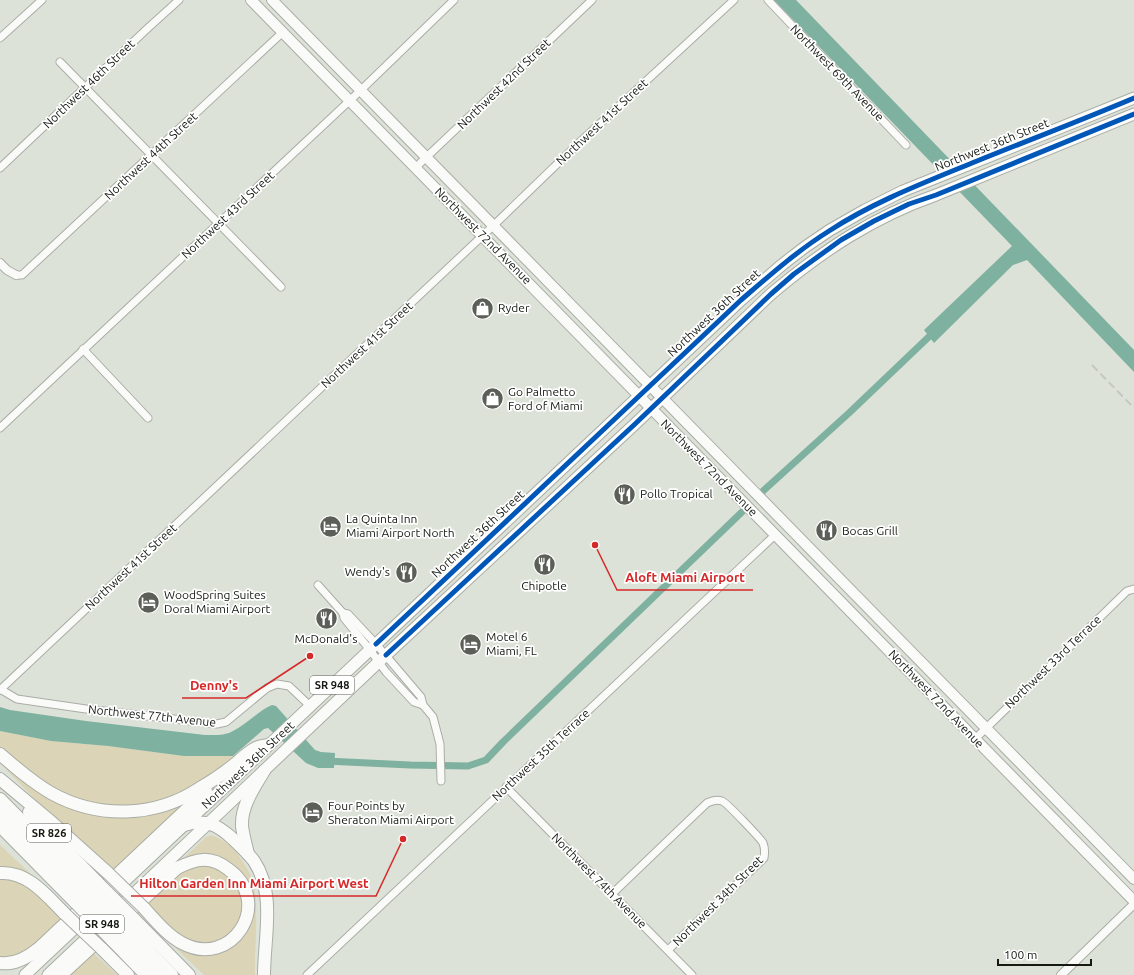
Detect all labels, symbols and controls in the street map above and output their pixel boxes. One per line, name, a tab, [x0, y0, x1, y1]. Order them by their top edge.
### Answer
street label: Northwest 69th Avenue	[788, 22, 887, 123]
street label: Northwest 42nd Street	[455, 36, 553, 131]
street label: Northwest 46th Street	[40, 37, 137, 131]
street label: Northwest 41st Street	[553, 76, 650, 167]
street label: Northwest 44th Street	[102, 109, 200, 202]
street label: Northwest 36th Street	[933, 116, 1051, 173]
street label: Northwest 43rd Street	[179, 168, 277, 261]
street label: Northwest 72nd Avenue	[432, 185, 534, 287]
street label: Northwest 36th Street	[665, 266, 763, 359]
shop icon: Ryder	[469, 295, 495, 321]
street label: Northwest 41st Street	[318, 299, 415, 390]
place label: Ryder	[498, 301, 530, 314]
place label: Go Palmetto Ford of Miami	[508, 385, 583, 412]
shop icon: Go Palmetto Ford of Miami	[480, 386, 506, 412]
street label: Northwest 72nd Avenue	[658, 417, 760, 519]
restaurant icon: Pollo Tropical	[612, 481, 638, 507]
street label: Northwest 36th Street	[429, 487, 527, 580]
place label: Pollo Tropical	[640, 487, 713, 500]
place label: La Quinta Inn Miami Airport North	[346, 512, 455, 539]
hotel icon: La Quinta Inn Miami Airport North	[318, 513, 344, 539]
restaurant icon: Bocas Grill	[813, 518, 839, 544]
street label: Northwest 41st Street	[82, 521, 179, 612]
place label: Bocas Grill	[842, 524, 898, 537]
restaurant icon: Chipotle	[531, 552, 557, 578]
restaurant icon: Wendy's	[393, 559, 419, 585]
place label: Wendy's	[345, 565, 390, 578]
callout: Aloft Miami Airport	[617, 565, 753, 590]
text: Aloft Miami Airport	[625, 570, 745, 584]
place label: Chipotle	[521, 579, 567, 592]
place label: WoodSpring Suites Doral Miami Airport	[164, 588, 270, 615]
hotel icon: WoodSpring Suites Doral Miami Airport	[135, 589, 161, 615]
restaurant icon: McDonald's	[313, 605, 339, 631]
street label: Northwest 33rd Terrace	[1002, 612, 1103, 711]
place label: Motel 6 Miami, FL	[486, 630, 537, 657]
hotel icon: Motel 6 Miami, FL	[457, 631, 483, 657]
place label: McDonald's	[295, 632, 357, 645]
street label: Northwest 72nd Avenue	[886, 647, 986, 750]
callout: Denny's	[182, 673, 246, 698]
road number: SR 948	[310, 676, 354, 694]
text: Denny's	[190, 678, 238, 692]
street label: Northwest 77th Avenue	[87, 702, 217, 729]
street label: Northwest 35th Terrace	[489, 706, 592, 803]
street label: Northwest 36th Street	[199, 718, 297, 811]
place label: Four Points by Sheraton Miami Airport	[328, 799, 454, 826]
hotel icon: Four Points by Sheraton Miami Airport	[300, 800, 326, 826]
road number: SR 826	[27, 824, 71, 842]
street label: Northwest 74th Avenue	[549, 831, 649, 931]
street label: Northwest 34th Street	[670, 853, 765, 948]
callout: Hilton Garden Inn Miami Airport West	[131, 871, 376, 896]
text: Hilton Garden Inn Miami Airport West	[139, 876, 369, 890]
road number: SR 948	[80, 915, 124, 933]
scale bar	[998, 941, 1091, 967]
text: 100 m	[1004, 948, 1037, 961]

